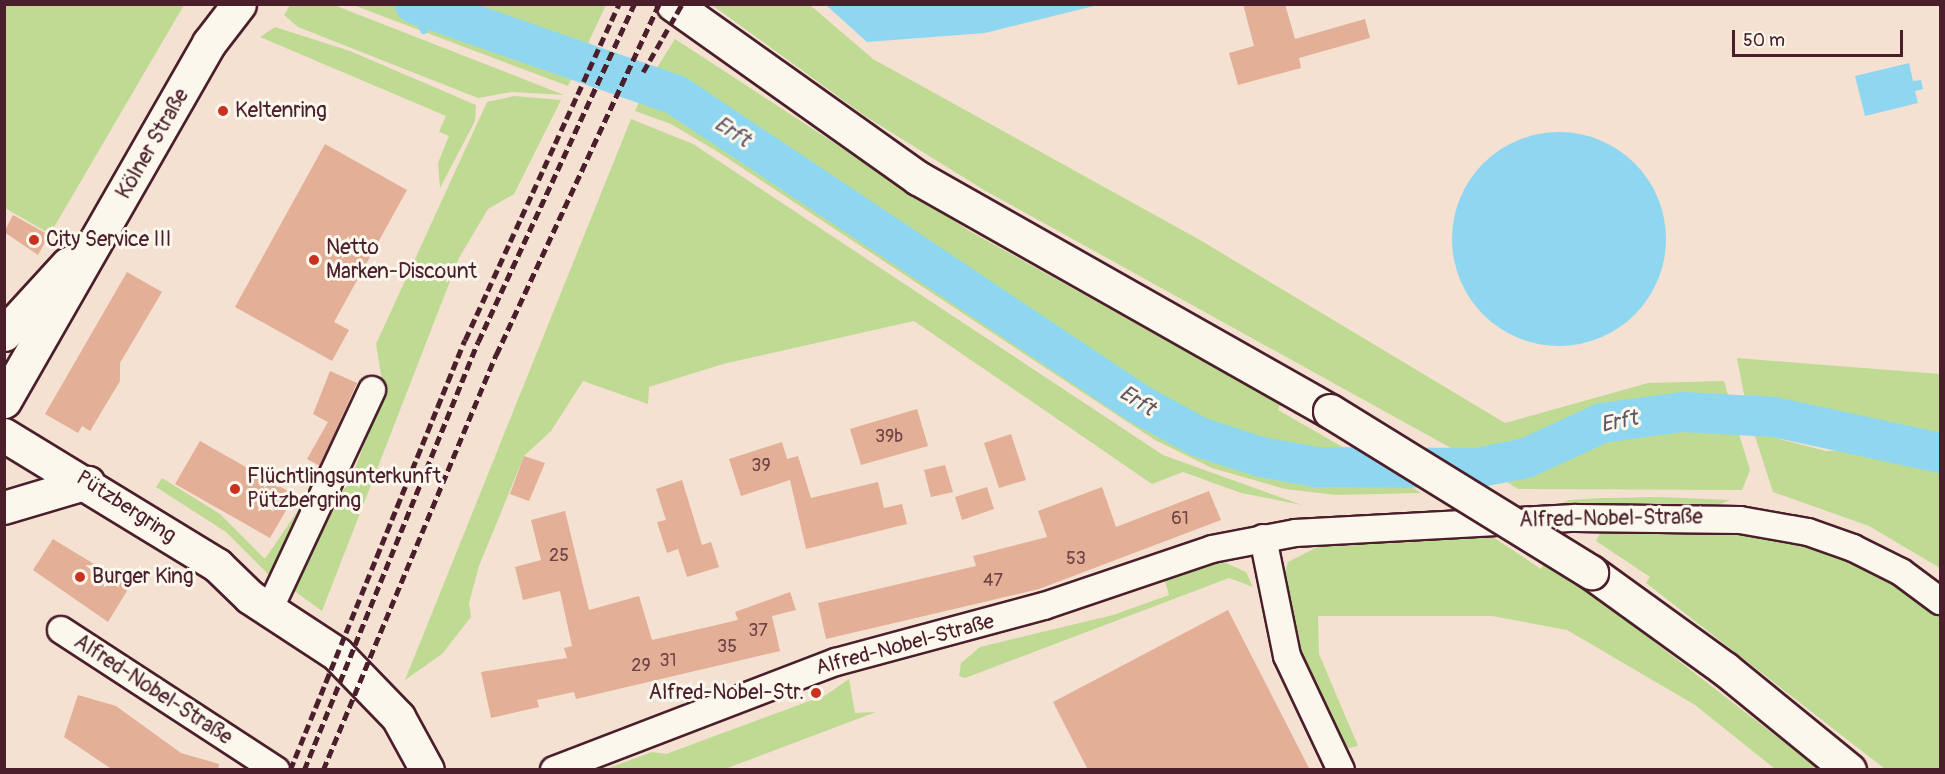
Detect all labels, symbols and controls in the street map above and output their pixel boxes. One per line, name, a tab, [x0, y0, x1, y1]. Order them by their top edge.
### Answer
scale bar	[1735, 18, 1906, 56]
text: 50 m	[1743, 29, 1785, 52]
street label: Kölner Straße	[111, 84, 195, 204]
place label: Keltenring	[235, 98, 327, 124]
marker: Keltenring	[216, 104, 230, 118]
water label: Erft	[709, 111, 755, 153]
place label: City Service III	[46, 227, 171, 253]
marker: City Service III	[27, 233, 41, 247]
place label: Netto Marken-Discount	[326, 235, 477, 285]
marker: Netto Marken-Discount	[307, 253, 321, 267]
water label: Erft	[1114, 380, 1160, 422]
water label: Erft	[1598, 405, 1640, 439]
house number: 39b	[875, 426, 903, 448]
house number: 39	[751, 455, 771, 477]
place label: Flüchtlingsunterkunft Pützbergring	[247, 464, 441, 514]
street label: Pützbergring	[71, 465, 181, 549]
marker: Flüchtlingsunterkunft Pützbergring	[228, 482, 242, 496]
street label: Alfred-Nobel-Straße	[1519, 505, 1703, 533]
house number: 61	[1171, 508, 1189, 530]
house number: 25	[549, 545, 569, 567]
house number: 53	[1066, 548, 1086, 570]
place label: Burger King	[92, 564, 194, 590]
marker: Burger King	[73, 570, 87, 584]
house number: 47	[983, 570, 1003, 592]
street label: Alfred-Nobel-Straße	[813, 609, 997, 681]
house number: 37	[748, 620, 768, 642]
street label: Alfred-Nobel-Straße	[69, 629, 237, 751]
house number: 35	[717, 636, 737, 658]
house number: 31	[659, 650, 677, 672]
house number: 29	[631, 655, 651, 677]
place label: Alfred-Nobel-Str.	[649, 680, 804, 706]
marker: Alfred-Nobel-Str.	[809, 686, 823, 700]

